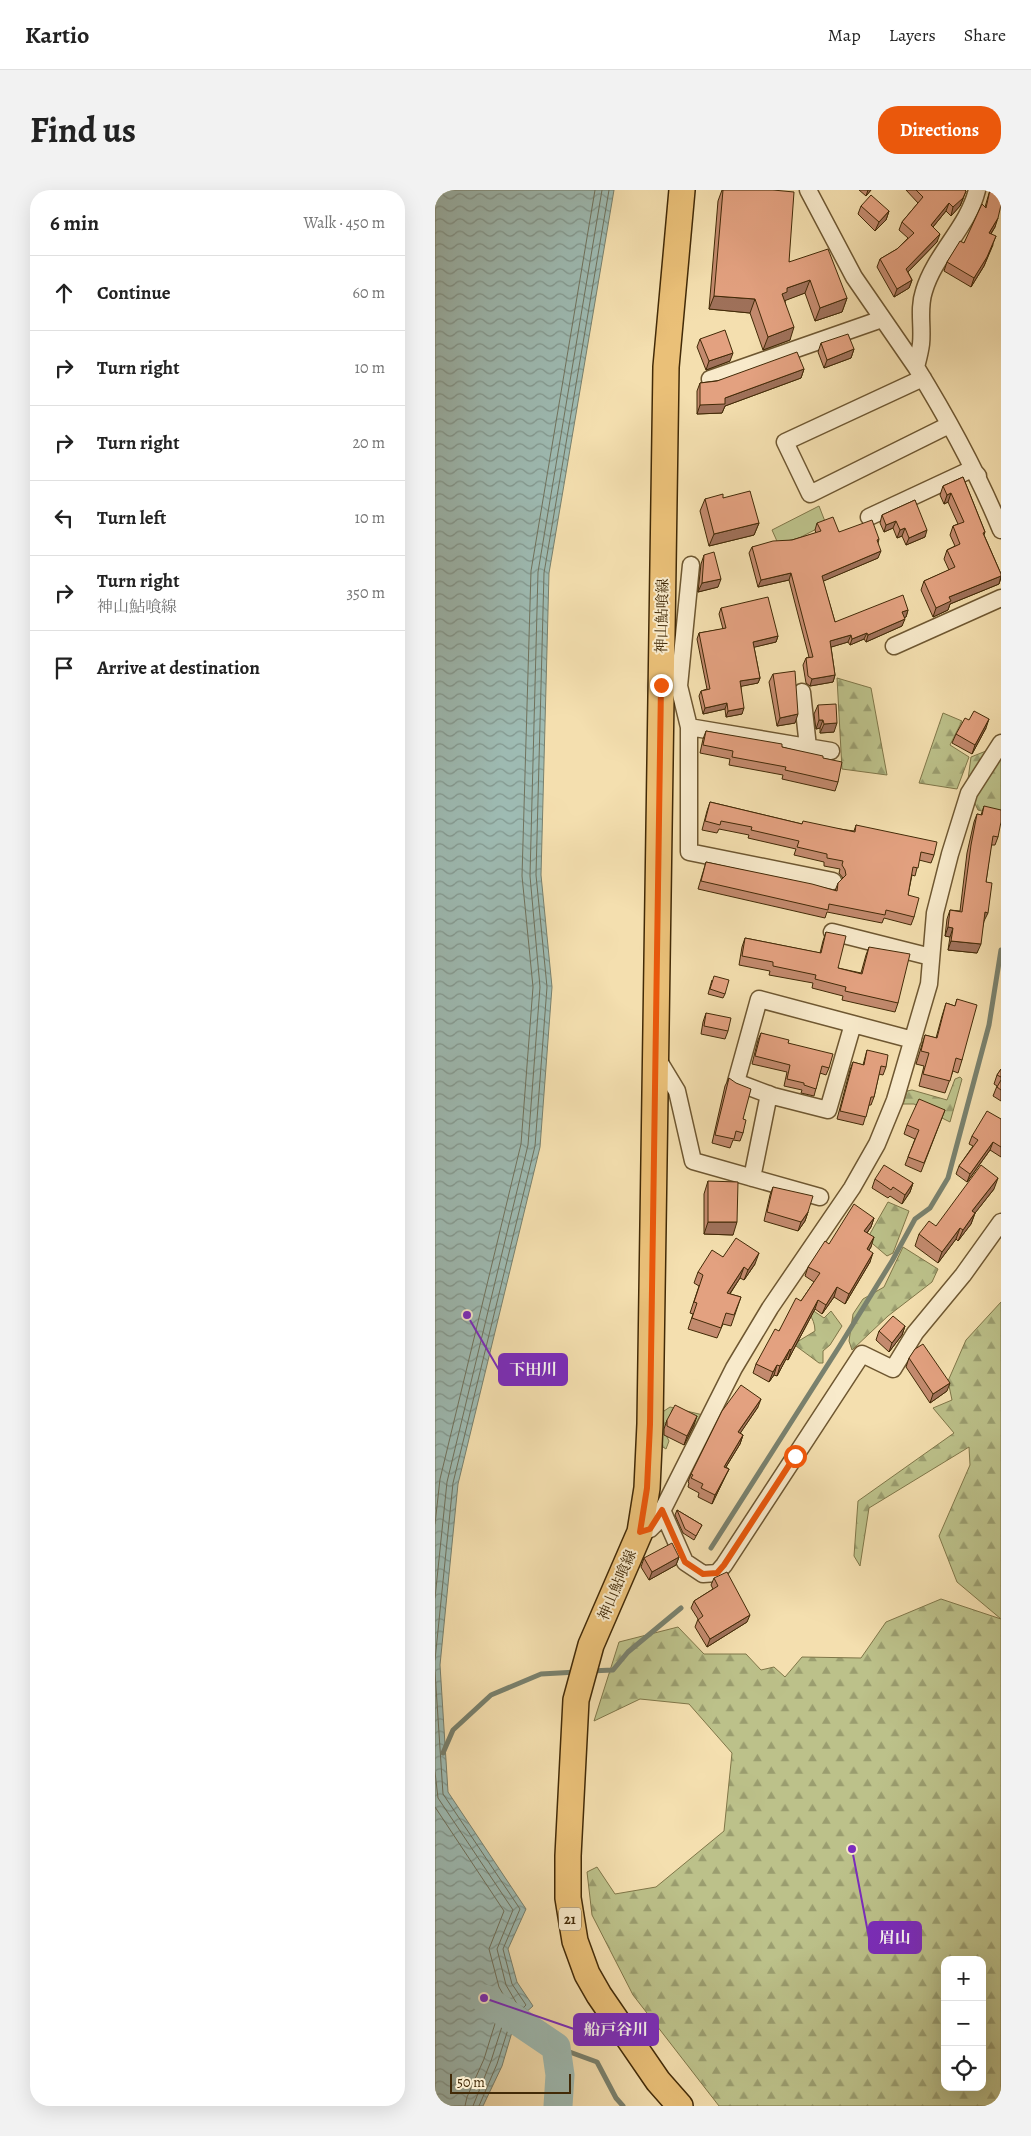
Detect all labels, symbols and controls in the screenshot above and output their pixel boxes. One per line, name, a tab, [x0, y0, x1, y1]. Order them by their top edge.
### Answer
text: Kartio	[25, 19, 89, 51]
text: Map	[828, 23, 861, 47]
text: Layers	[889, 23, 936, 47]
text: Share	[964, 23, 1006, 47]
text: Find us	[30, 106, 136, 154]
button: Directions	[878, 106, 1001, 154]
text: 6 min	[50, 209, 99, 237]
text: Walk · 450 m	[303, 212, 385, 234]
icon: ahead	[50, 279, 78, 307]
text: Continue	[97, 280, 171, 306]
text: 60 m	[353, 282, 385, 304]
icon: right	[50, 354, 78, 382]
text: Turn right	[97, 355, 179, 381]
text: 10 m	[355, 357, 385, 379]
icon: right	[50, 429, 78, 457]
text: Turn right	[97, 430, 179, 456]
text: 20 m	[352, 432, 385, 454]
icon: left	[50, 504, 78, 532]
text: Turn left	[97, 505, 166, 531]
text: 10 m	[355, 507, 385, 529]
text: Turn right	[97, 568, 179, 594]
street label: 神山鮎喰線	[651, 578, 673, 654]
icon: right	[50, 579, 78, 607]
text: 350 m	[346, 582, 385, 604]
text: 神山鮎喰線	[97, 596, 177, 618]
icon: arrive	[50, 654, 78, 682]
text: Arrive at destination	[97, 655, 260, 681]
route end	[650, 674, 673, 697]
callout: 下田川	[499, 1354, 567, 1385]
text: 下田川	[509, 1359, 557, 1381]
route start	[784, 1445, 807, 1468]
street label: 神山鮎喰線	[593, 1547, 641, 1623]
road number: 21	[559, 1908, 581, 1930]
callout: 眉山	[869, 1922, 921, 1953]
text: 眉山	[879, 1927, 911, 1949]
map controls	[941, 1956, 986, 2091]
button: +	[941, 1956, 986, 2001]
button: −	[941, 2001, 986, 2046]
callout: 船戸谷川	[574, 2014, 658, 2045]
text: 船戸谷川	[584, 2019, 648, 2041]
button: locate	[941, 2046, 986, 2091]
scale bar	[450, 2071, 571, 2094]
text: 50 m	[457, 2073, 485, 2092]

